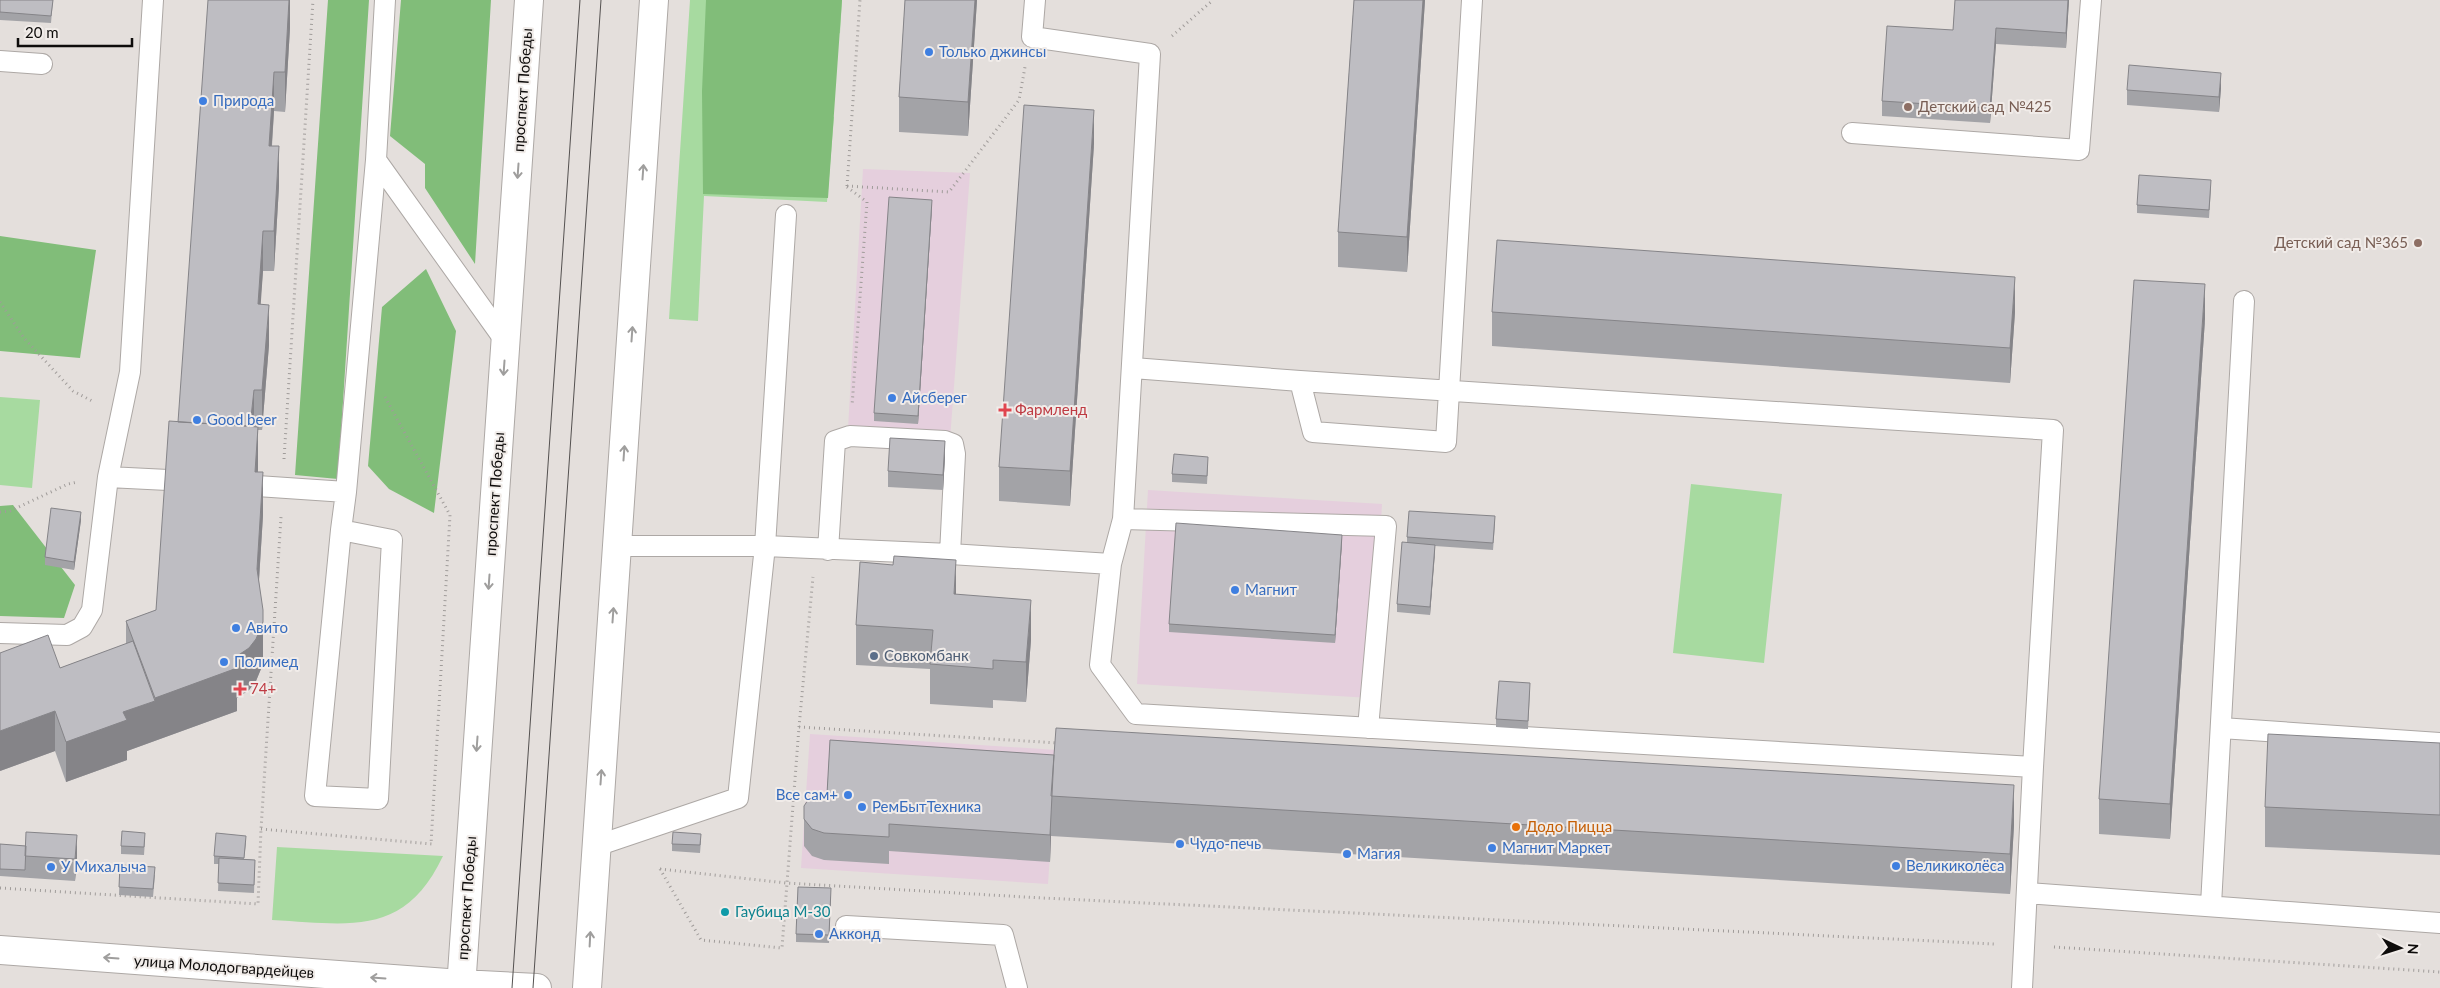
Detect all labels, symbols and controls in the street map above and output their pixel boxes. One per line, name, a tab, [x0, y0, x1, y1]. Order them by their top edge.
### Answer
scale bar	[18, 15, 131, 47]
text: 20 m	[25, 23, 59, 41]
street label: проспект Победы	[509, 27, 535, 152]
place label: Только джинсы	[939, 42, 1046, 60]
marker: Только джинсы	[923, 46, 935, 58]
place label: Природа	[213, 91, 274, 109]
marker: Природа	[197, 95, 209, 107]
place label: Детский сад №425	[1918, 97, 2052, 115]
marker: Детский сад №425	[1902, 101, 1914, 113]
one-way arrow	[513, 163, 522, 179]
one-way arrow	[638, 164, 647, 180]
place label: Детский сад №365	[2274, 233, 2408, 251]
marker: Детский сад №365	[2412, 237, 2424, 249]
one-way arrow	[627, 326, 636, 342]
one-way arrow	[500, 360, 509, 376]
place label: Айсберег	[902, 388, 967, 406]
marker: Айсберег	[886, 392, 898, 404]
place label: Фармленд	[1015, 400, 1087, 418]
marker: Фармленд	[999, 404, 1011, 416]
place label: Good beer	[207, 410, 277, 428]
marker: Good beer	[191, 414, 203, 426]
street label: проспект Победы	[481, 431, 507, 556]
one-way arrow	[619, 445, 628, 461]
one-way arrow	[484, 574, 493, 590]
place label: Магнит	[1245, 580, 1297, 598]
marker: Магнит	[1229, 584, 1241, 596]
one-way arrow	[608, 607, 617, 623]
place label: Авито	[246, 618, 288, 636]
marker: Авито	[230, 622, 242, 634]
place label: Совкомбанк	[884, 646, 969, 664]
marker: Совкомбанк	[868, 650, 880, 662]
place label: Полимед	[234, 652, 298, 670]
marker: Полимед	[218, 656, 230, 668]
place label: 74+	[250, 679, 276, 697]
marker: 74+	[234, 683, 246, 695]
one-way arrow	[473, 736, 482, 752]
one-way arrow	[596, 769, 606, 785]
place label: Все сам+	[776, 785, 838, 803]
marker: Все сам+	[842, 789, 854, 801]
place label: РемБытТехника	[872, 797, 981, 815]
marker: РемБытТехника	[856, 801, 868, 813]
place label: Додо Пицца	[1526, 817, 1612, 835]
marker: Додо Пицца	[1510, 821, 1522, 833]
place label: Чудо-печь	[1190, 834, 1261, 852]
street label: проспект Победы	[453, 835, 479, 960]
marker: Чудо-печь	[1174, 838, 1186, 850]
place label: Магнит Маркет	[1502, 838, 1611, 856]
marker: Магнит Маркет	[1486, 842, 1498, 854]
place label: Магия	[1357, 844, 1400, 862]
marker: Магия	[1341, 848, 1353, 860]
place label: Великиколёса	[1906, 856, 2004, 874]
place label: У Михалыча	[61, 857, 146, 875]
marker: Великиколёса	[1890, 860, 1902, 872]
marker: У Михалыча	[45, 861, 57, 873]
place label: Гаубица М-30	[735, 902, 831, 920]
marker: Гаубица М-30	[719, 906, 731, 918]
north arrow	[2375, 923, 2425, 973]
place label: Акконд	[829, 924, 881, 942]
marker: Акконд	[813, 928, 825, 940]
one-way arrow	[586, 932, 595, 948]
text: N	[2405, 943, 2422, 955]
street label: улица Молодогвардейцев	[133, 951, 315, 981]
one-way arrow	[103, 953, 119, 962]
one-way arrow	[370, 974, 386, 983]

